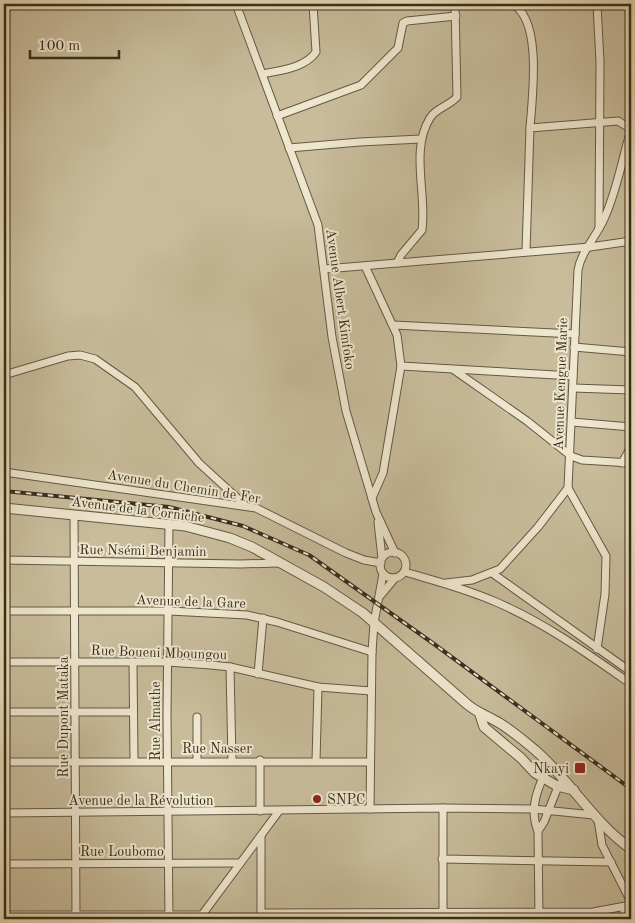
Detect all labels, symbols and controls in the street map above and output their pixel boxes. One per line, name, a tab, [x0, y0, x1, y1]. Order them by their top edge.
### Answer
scale bar	[30, 28, 119, 60]
text: 100 m	[38, 39, 80, 54]
street label: Avenue Albert Kimfoko	[323, 228, 357, 371]
street label: Avenue Kengue Marie	[552, 317, 570, 451]
street label: Avenue du Chemin de Fer	[106, 468, 262, 506]
street label: Avenue de la Corniche	[70, 495, 205, 525]
street label: Rue Nsémi Benjamin	[79, 543, 207, 559]
street label: Avenue de la Gare	[136, 593, 246, 611]
street label: Rue Boueni Mboungou	[91, 644, 228, 662]
street label: Rue Dupont Mataka	[57, 656, 71, 778]
street label: Rue Almathe	[149, 681, 163, 761]
street label: Rue Nasser	[182, 742, 252, 756]
marker: Nkayi	[573, 761, 587, 775]
place label: Nkayi	[533, 762, 569, 776]
marker: SNPC	[311, 793, 323, 805]
place label: SNPC	[327, 793, 365, 807]
street label: Avenue de la Révolution	[68, 794, 214, 808]
street label: Rue Loubomo	[80, 845, 164, 859]

